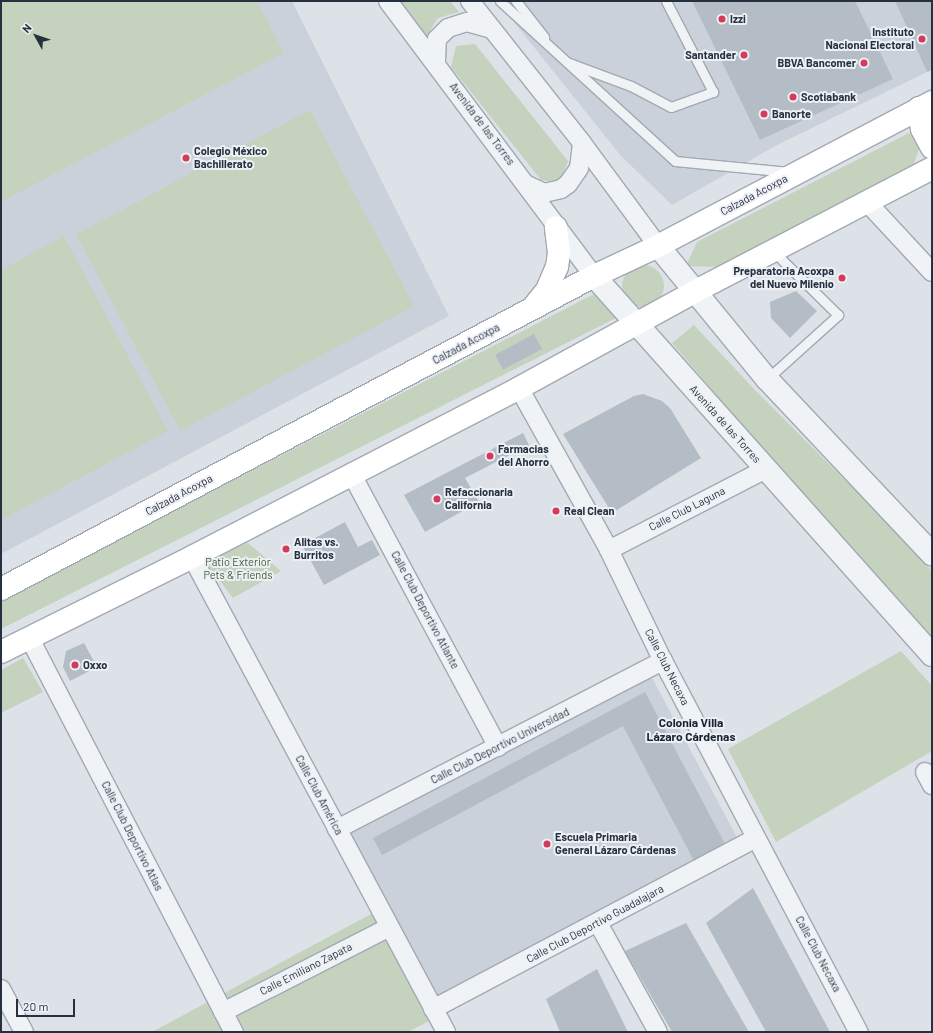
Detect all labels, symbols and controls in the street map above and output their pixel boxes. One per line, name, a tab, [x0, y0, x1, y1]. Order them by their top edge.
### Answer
place label: Izzi	[730, 12, 746, 26]
marker: Izzi	[717, 14, 727, 24]
north arrow	[16, 16, 56, 56]
text: N	[19, 21, 34, 35]
place label: Instituto Nacional Electoral	[825, 26, 914, 52]
marker: Instituto Nacional Electoral	[917, 34, 927, 44]
place label: Santander	[685, 48, 736, 62]
marker: Santander	[739, 50, 749, 60]
place label: BBVA Bancomer	[777, 56, 856, 70]
marker: BBVA Bancomer	[859, 58, 869, 68]
street label: Avenida de las Torres	[447, 80, 517, 168]
place label: Scotiabank	[801, 90, 856, 104]
marker: Scotiabank	[788, 92, 798, 102]
place label: Banorte	[772, 107, 811, 121]
marker: Banorte	[759, 109, 769, 119]
place label: Colegio México Bachillerato	[194, 145, 267, 171]
marker: Colegio México Bachillerato	[181, 153, 191, 163]
street label: Calzada Acoxpa	[718, 172, 790, 218]
place label: Preparatoria Acoxpa del Nuevo Milenio	[733, 265, 834, 291]
marker: Preparatoria Acoxpa del Nuevo Milenio	[837, 273, 847, 283]
street label: Calzada Acoxpa	[430, 321, 502, 367]
street label: Avenida de las Torres	[687, 382, 763, 466]
place label: Farmacias del Ahorro	[498, 443, 549, 469]
marker: Farmacias del Ahorro	[485, 451, 495, 461]
street label: Calzada Acoxpa	[143, 472, 215, 518]
street label: Calle Club Laguna	[647, 484, 727, 534]
place label: Refaccionaria California	[445, 486, 513, 512]
marker: Refaccionaria California	[432, 494, 442, 504]
place label: Real Clean	[564, 504, 614, 518]
marker: Real Clean	[551, 506, 561, 516]
place label: Alitas vs. Burritos	[294, 536, 338, 562]
marker: Alitas vs. Burritos	[281, 544, 291, 554]
street label: Calle Club Deportivo Atlante	[388, 549, 462, 671]
park label: Patio Exterior Pets & Friends	[204, 556, 272, 582]
street label: Calle Club Necaxa	[642, 627, 692, 707]
place label: Oxxo	[83, 658, 107, 672]
marker: Oxxo	[70, 660, 80, 670]
street label: Calle Club Deportivo Universidad	[428, 705, 572, 787]
district label: Colonia Villa Lázaro Cárdenas	[647, 716, 735, 744]
street label: Calle Club América	[292, 753, 346, 837]
street label: Calle Club Deportivo Atlas	[99, 779, 165, 893]
place label: Escuela Primaria General Lázaro Cárdenas	[555, 831, 676, 857]
marker: Escuela Primaria General Lázaro Cárdenas	[542, 839, 552, 849]
street label: Calle Club Deportivo Guadalajara	[524, 882, 666, 966]
street label: Calle Club Necaxa	[792, 914, 844, 994]
street label: Calle Emiliano Zapata	[258, 940, 354, 998]
scale bar	[18, 991, 77, 1017]
text: 20 m	[23, 999, 49, 1013]

